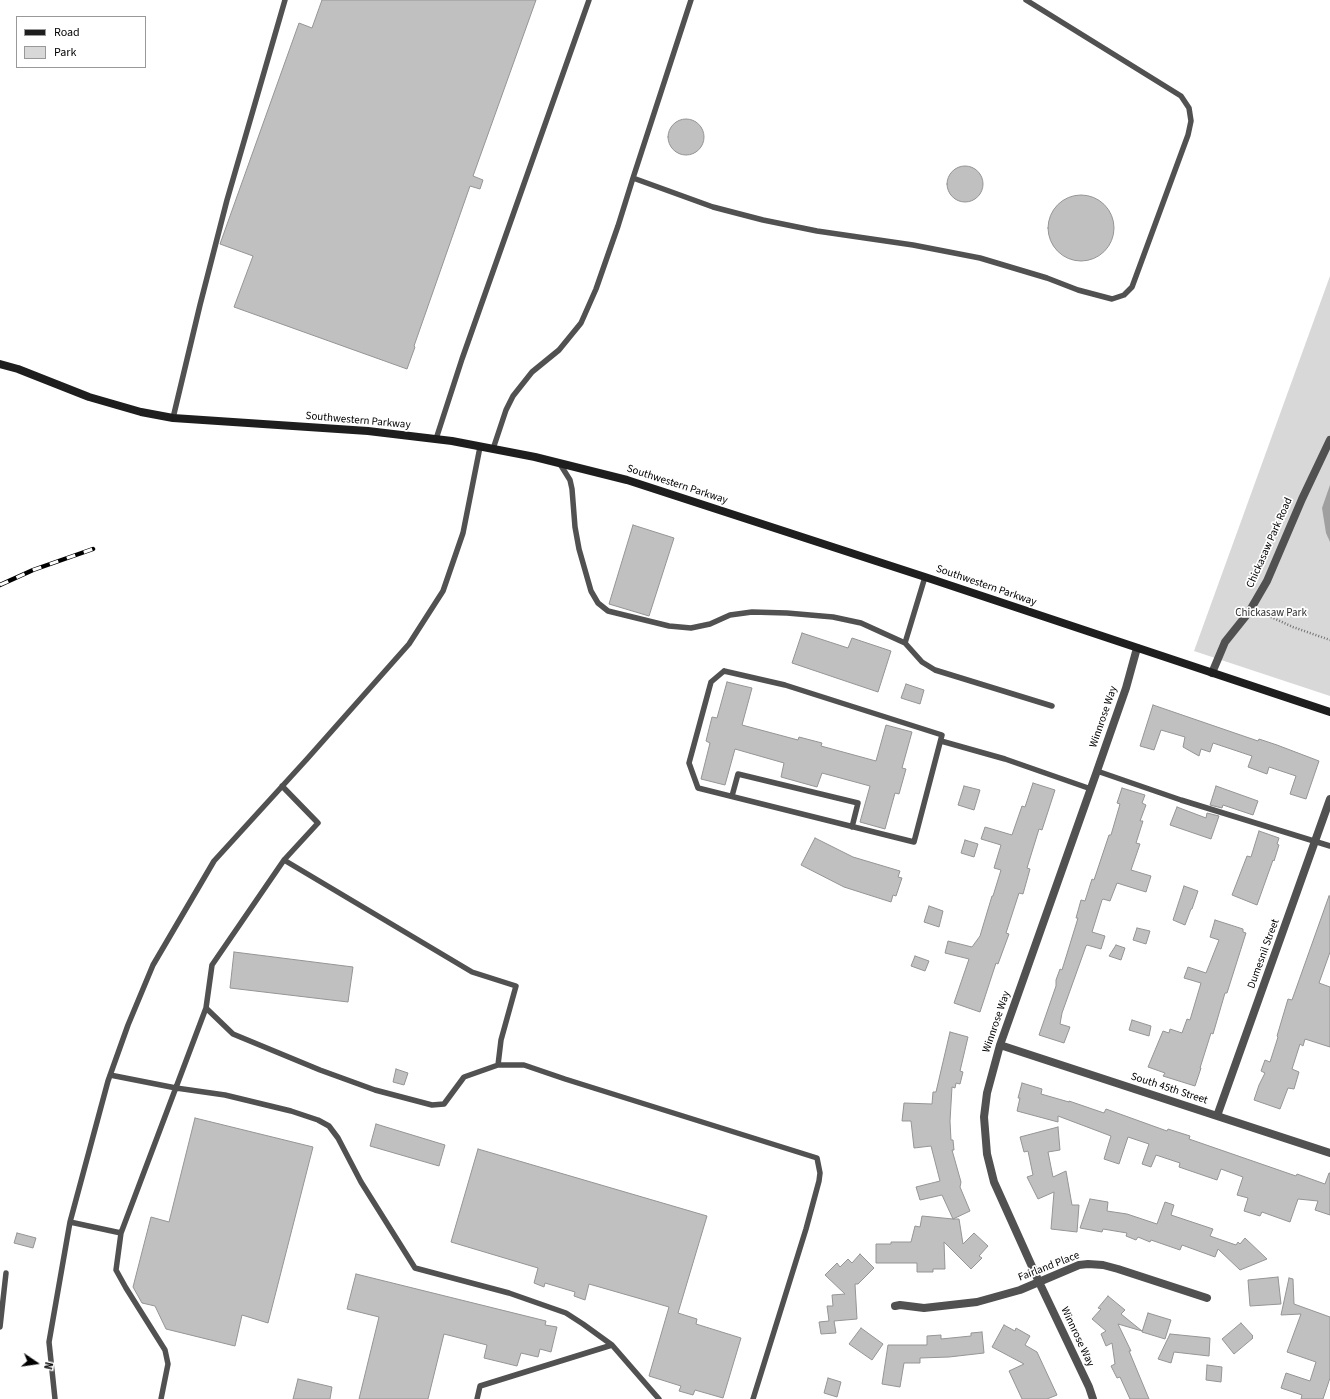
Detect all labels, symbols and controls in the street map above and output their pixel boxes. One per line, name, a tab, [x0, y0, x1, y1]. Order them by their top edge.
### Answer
legend	[16, 16, 146, 68]
text: Road	[54, 24, 80, 41]
text: Park	[54, 44, 76, 61]
street label: Southwestern Parkway	[305, 410, 411, 432]
street label: Southwestern Parkway	[625, 462, 729, 508]
street label: Chickasaw Park Road	[1244, 496, 1296, 590]
street label: Southwestern Parkway	[934, 563, 1038, 609]
park label: Chickasaw Park	[1235, 607, 1307, 621]
street label: Winnrose Way	[1087, 684, 1121, 750]
street label: Dumesnil Street	[1245, 917, 1283, 991]
street label: Winnrose Way	[980, 989, 1014, 1055]
street label: South 45th Street	[1129, 1070, 1209, 1108]
street label: Fairland Place	[1016, 1249, 1082, 1285]
street label: Winnrose Way	[1057, 1305, 1097, 1369]
north arrow	[16, 1343, 56, 1383]
text: N	[40, 1361, 56, 1371]

